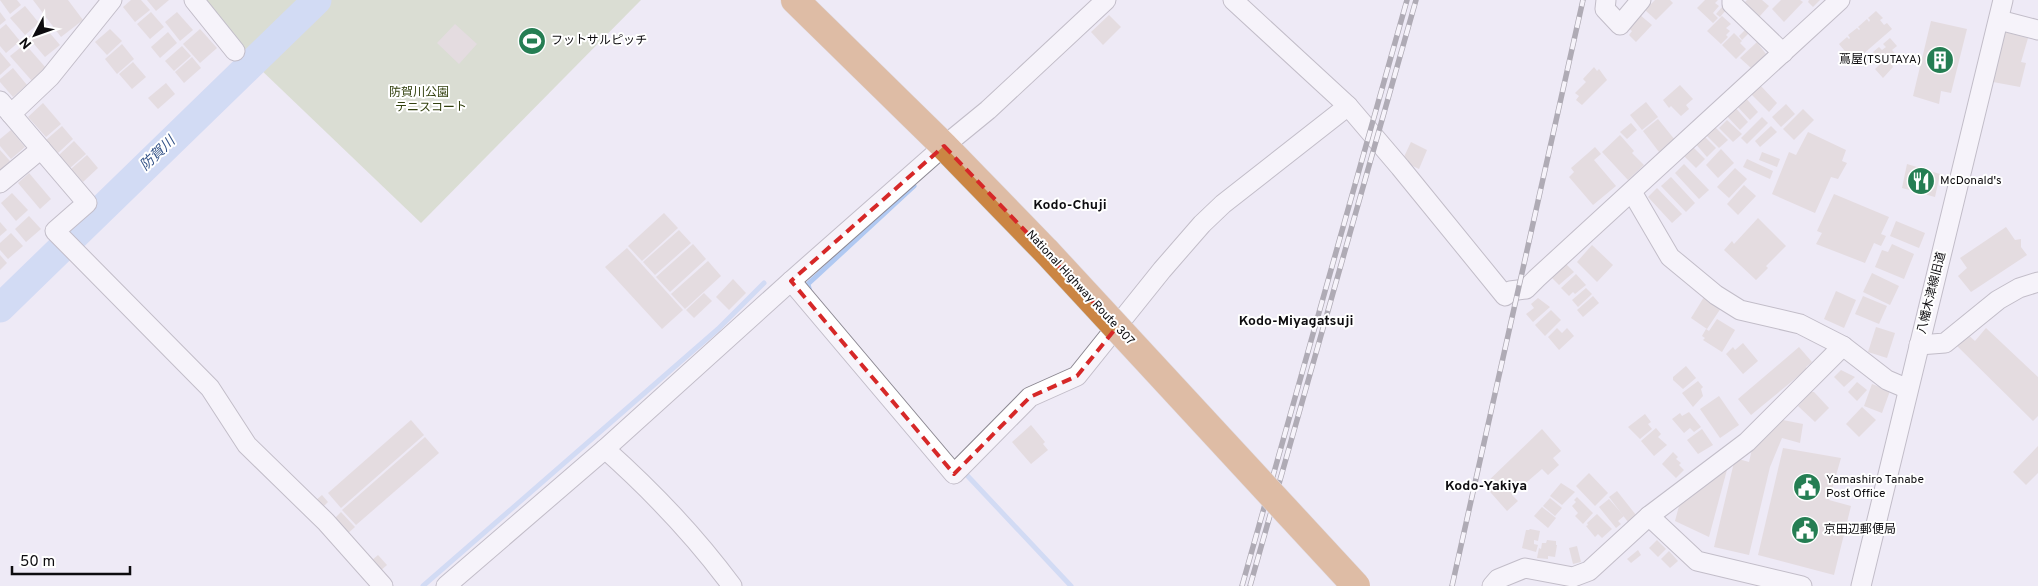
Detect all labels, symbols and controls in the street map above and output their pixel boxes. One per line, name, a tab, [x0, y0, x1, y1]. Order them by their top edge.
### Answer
north arrow	[10, 10, 60, 60]
sports icon: フットサルピッチ	[517, 26, 547, 56]
text: N	[17, 33, 36, 52]
place label: フットサルピッチ	[551, 33, 647, 49]
building icon: 蔦屋(TSUTAYA)	[1925, 45, 1955, 75]
place label: 蔦屋(TSUTAYA)	[1839, 52, 1921, 68]
park label: 防賀川公園	[389, 85, 449, 101]
park label: テニスコート	[395, 100, 467, 116]
water label: 防賀川	[137, 132, 180, 175]
restaurant icon: McDonald's	[1906, 166, 1936, 196]
place label: McDonald's	[1940, 173, 2002, 189]
district label: Kodo-Chuji	[1033, 197, 1107, 214]
street label: National Highway Route 307	[1022, 227, 1138, 349]
street label: 八幡木津線旧道	[1914, 250, 1950, 336]
district label: Kodo-Miyagatsuji	[1239, 313, 1353, 330]
public building icon: Yamashiro Tanabe Post Office	[1792, 472, 1822, 502]
place label: Yamashiro Tanabe Post Office	[1826, 472, 1924, 502]
district label: Kodo-Yakiya	[1445, 478, 1527, 495]
public building icon: 京田辺郵便局	[1790, 515, 1820, 545]
place label: 京田辺郵便局	[1824, 522, 1896, 538]
scale bar	[12, 544, 130, 576]
text: 50 m	[20, 553, 55, 572]

